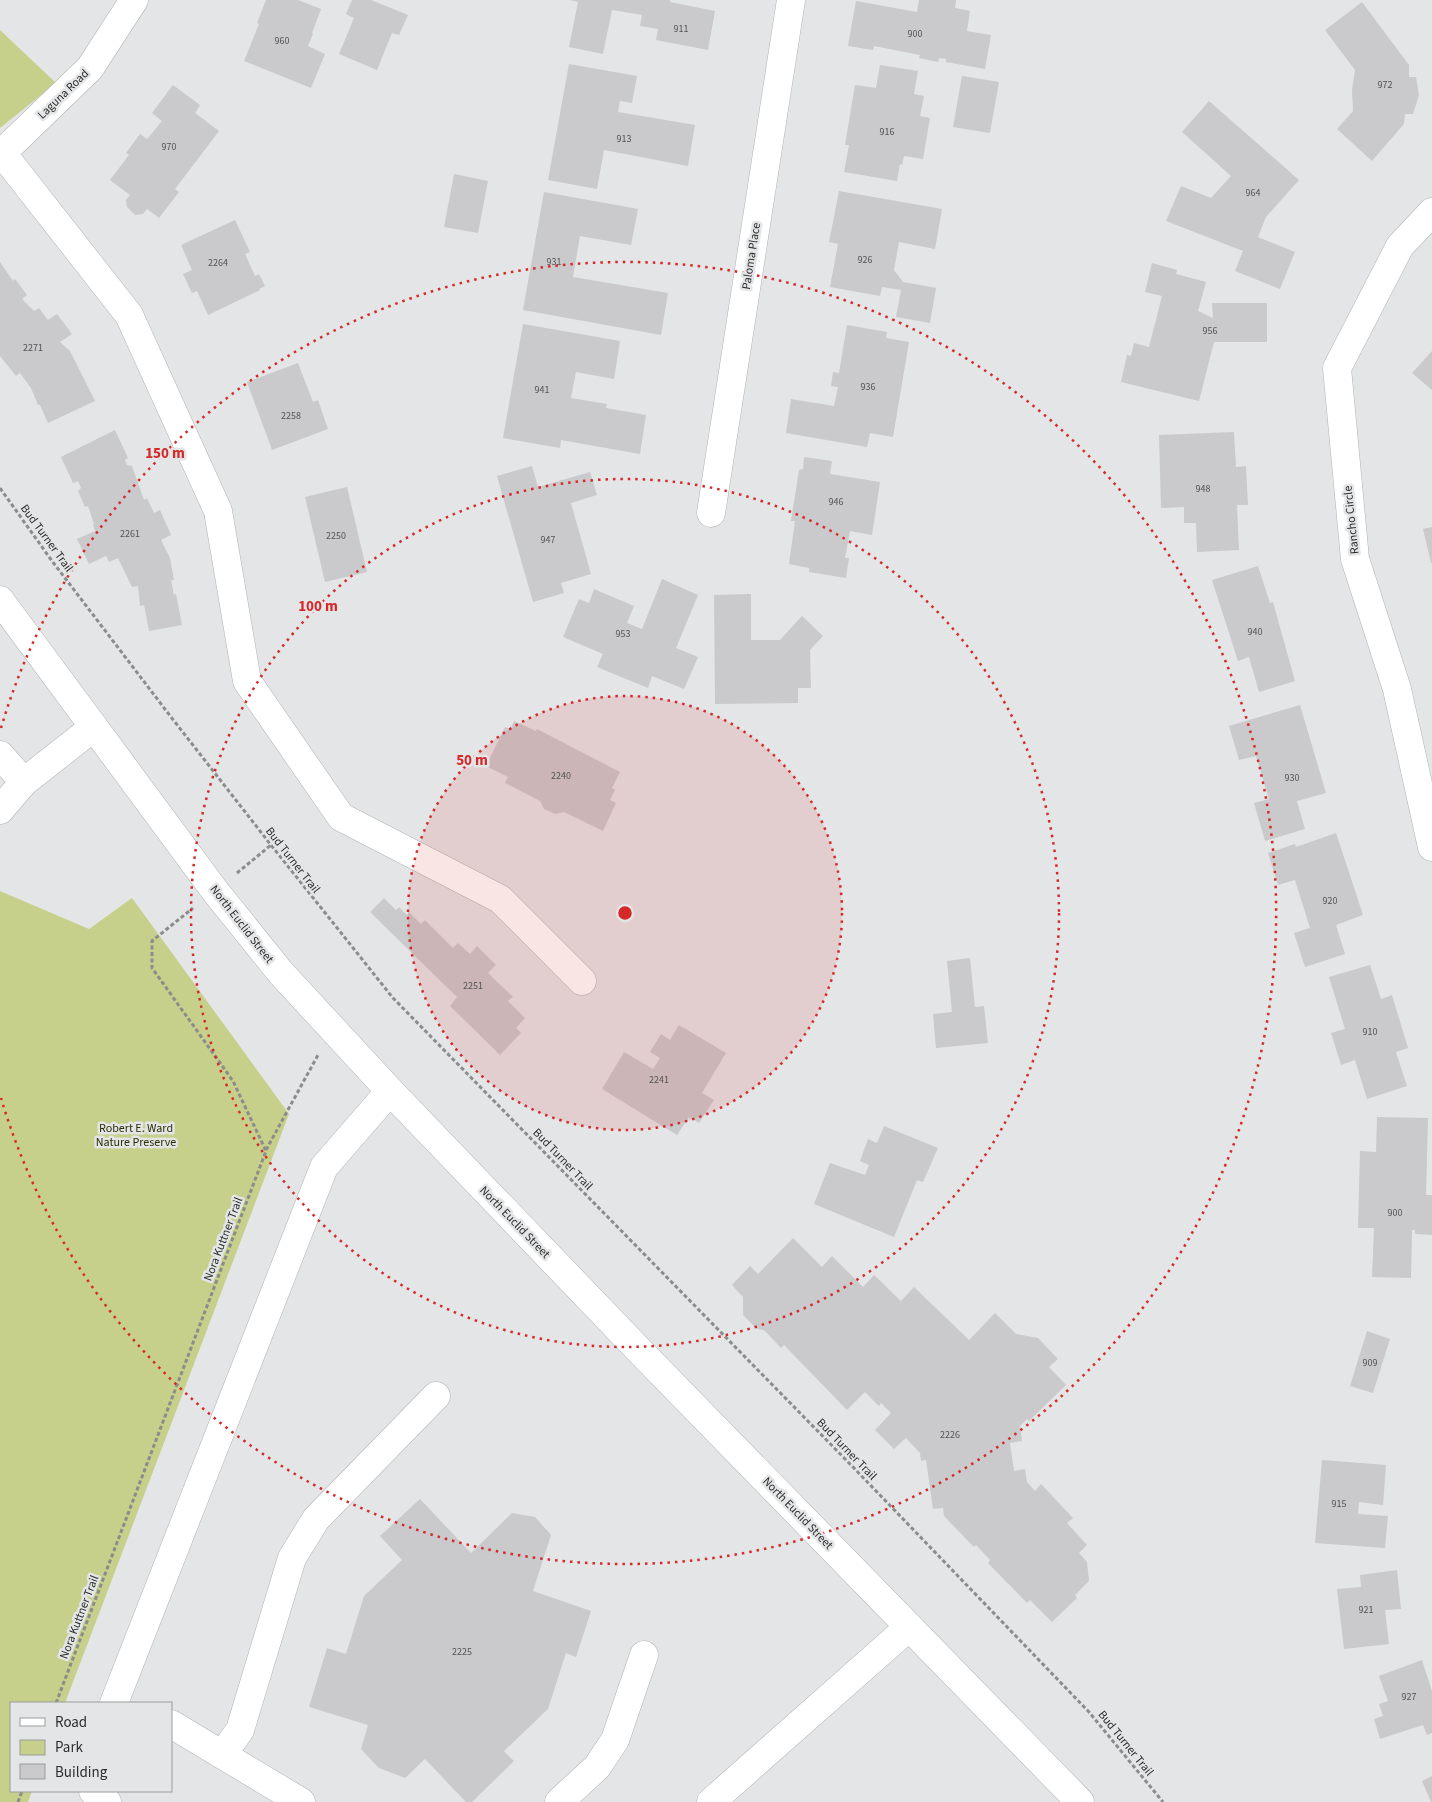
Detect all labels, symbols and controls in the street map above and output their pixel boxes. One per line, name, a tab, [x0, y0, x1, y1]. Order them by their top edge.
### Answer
house number: 911	[674, 22, 688, 36]
house number: 900	[908, 27, 922, 41]
house number: 960	[275, 34, 289, 48]
street label: Laguna Road	[34, 66, 93, 123]
house number: 972	[1378, 78, 1392, 92]
house number: 916	[880, 125, 894, 139]
house number: 913	[617, 132, 631, 146]
house number: 970	[162, 140, 176, 154]
house number: 964	[1246, 186, 1260, 200]
street label: Paloma Place	[738, 221, 765, 291]
house number: 926	[858, 253, 872, 267]
house number: 931	[547, 255, 561, 269]
house number: 2264	[208, 256, 228, 270]
house number: 956	[1203, 324, 1217, 338]
house number: 2271	[23, 341, 43, 355]
house number: 936	[861, 380, 875, 394]
house number: 941	[535, 383, 549, 397]
house number: 2258	[281, 409, 301, 423]
text: 150 m	[145, 443, 185, 464]
house number: 948	[1196, 482, 1210, 496]
street label: Rancho Circle	[1339, 485, 1364, 555]
house number: 946	[829, 495, 843, 509]
street label: Bud Turner Trail	[16, 501, 77, 576]
house number: 2261	[120, 527, 140, 541]
house number: 2250	[326, 529, 346, 543]
house number: 947	[541, 533, 555, 547]
text: 100 m	[298, 596, 338, 617]
house number: 940	[1248, 625, 1262, 639]
house number: 953	[616, 627, 630, 641]
text: 50 m	[456, 750, 488, 771]
house number: 2240	[551, 769, 571, 783]
house number: 930	[1285, 771, 1299, 785]
street label: Bud Turner Trail	[261, 824, 324, 897]
street label: North Euclid Street	[206, 882, 278, 967]
house number: 920	[1323, 894, 1337, 908]
centre of rings	[616, 904, 634, 922]
house number: 2251	[463, 979, 483, 993]
house number: 910	[1363, 1025, 1377, 1039]
house number: 2241	[649, 1073, 669, 1087]
park label: Robert E. Ward Nature Preserve	[96, 1120, 176, 1151]
street label: Bud Turner Trail	[529, 1125, 597, 1194]
street label: North Euclid Street	[476, 1182, 554, 1262]
street label: Nora Kuttner Trail	[200, 1195, 247, 1284]
house number: 900	[1388, 1206, 1402, 1220]
house number: 909	[1363, 1356, 1377, 1370]
street label: Bud Turner Trail	[813, 1415, 881, 1484]
house number: 2226	[940, 1428, 960, 1442]
street label: North Euclid Street	[759, 1473, 837, 1553]
house number: 915	[1332, 1497, 1346, 1511]
street label: Nora Kuttner Trail	[56, 1573, 103, 1662]
house number: 921	[1359, 1603, 1373, 1617]
house number: 2225	[452, 1645, 472, 1659]
house number: 927	[1402, 1690, 1416, 1704]
legend	[10, 1702, 172, 1792]
street label: Bud Turner Trail	[1094, 1707, 1157, 1780]
text: Road	[55, 1712, 87, 1733]
text: Park	[55, 1737, 84, 1758]
text: Building	[55, 1762, 108, 1783]

